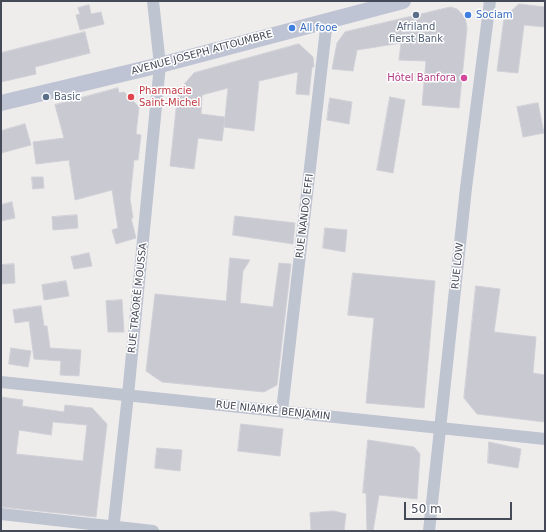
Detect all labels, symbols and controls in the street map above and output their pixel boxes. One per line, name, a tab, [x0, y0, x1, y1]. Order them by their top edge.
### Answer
place label: Sociam	[476, 9, 513, 21]
marker: Afriland fierst Bank	[411, 10, 421, 20]
marker: Sociam	[463, 10, 473, 20]
place label: Afriland fierst Bank	[389, 21, 443, 44]
place label: All fooe	[300, 22, 337, 34]
marker: All fooe	[287, 23, 297, 33]
street label: AVENUE JOSEPH ATTOUMBRE	[130, 28, 274, 78]
place label: Hôtel Banfora	[387, 72, 456, 84]
marker: Hôtel Banfora	[459, 73, 469, 83]
place label: Pharmacie Saint-Michel	[139, 85, 200, 108]
place label: Basic	[54, 91, 80, 103]
marker: Basic	[41, 92, 51, 102]
marker: Pharmacie Saint-Michel	[126, 92, 136, 102]
street label: RUE NANDO EFFI	[294, 173, 316, 259]
street label: RUE TRAORÉ MOUSSA	[126, 242, 150, 354]
street label: RUE LOW	[450, 242, 466, 290]
street label: RUE NIAMKÉ BENJAMIN	[215, 399, 331, 423]
scale bar	[406, 494, 514, 520]
text: 50 m	[411, 502, 442, 516]

